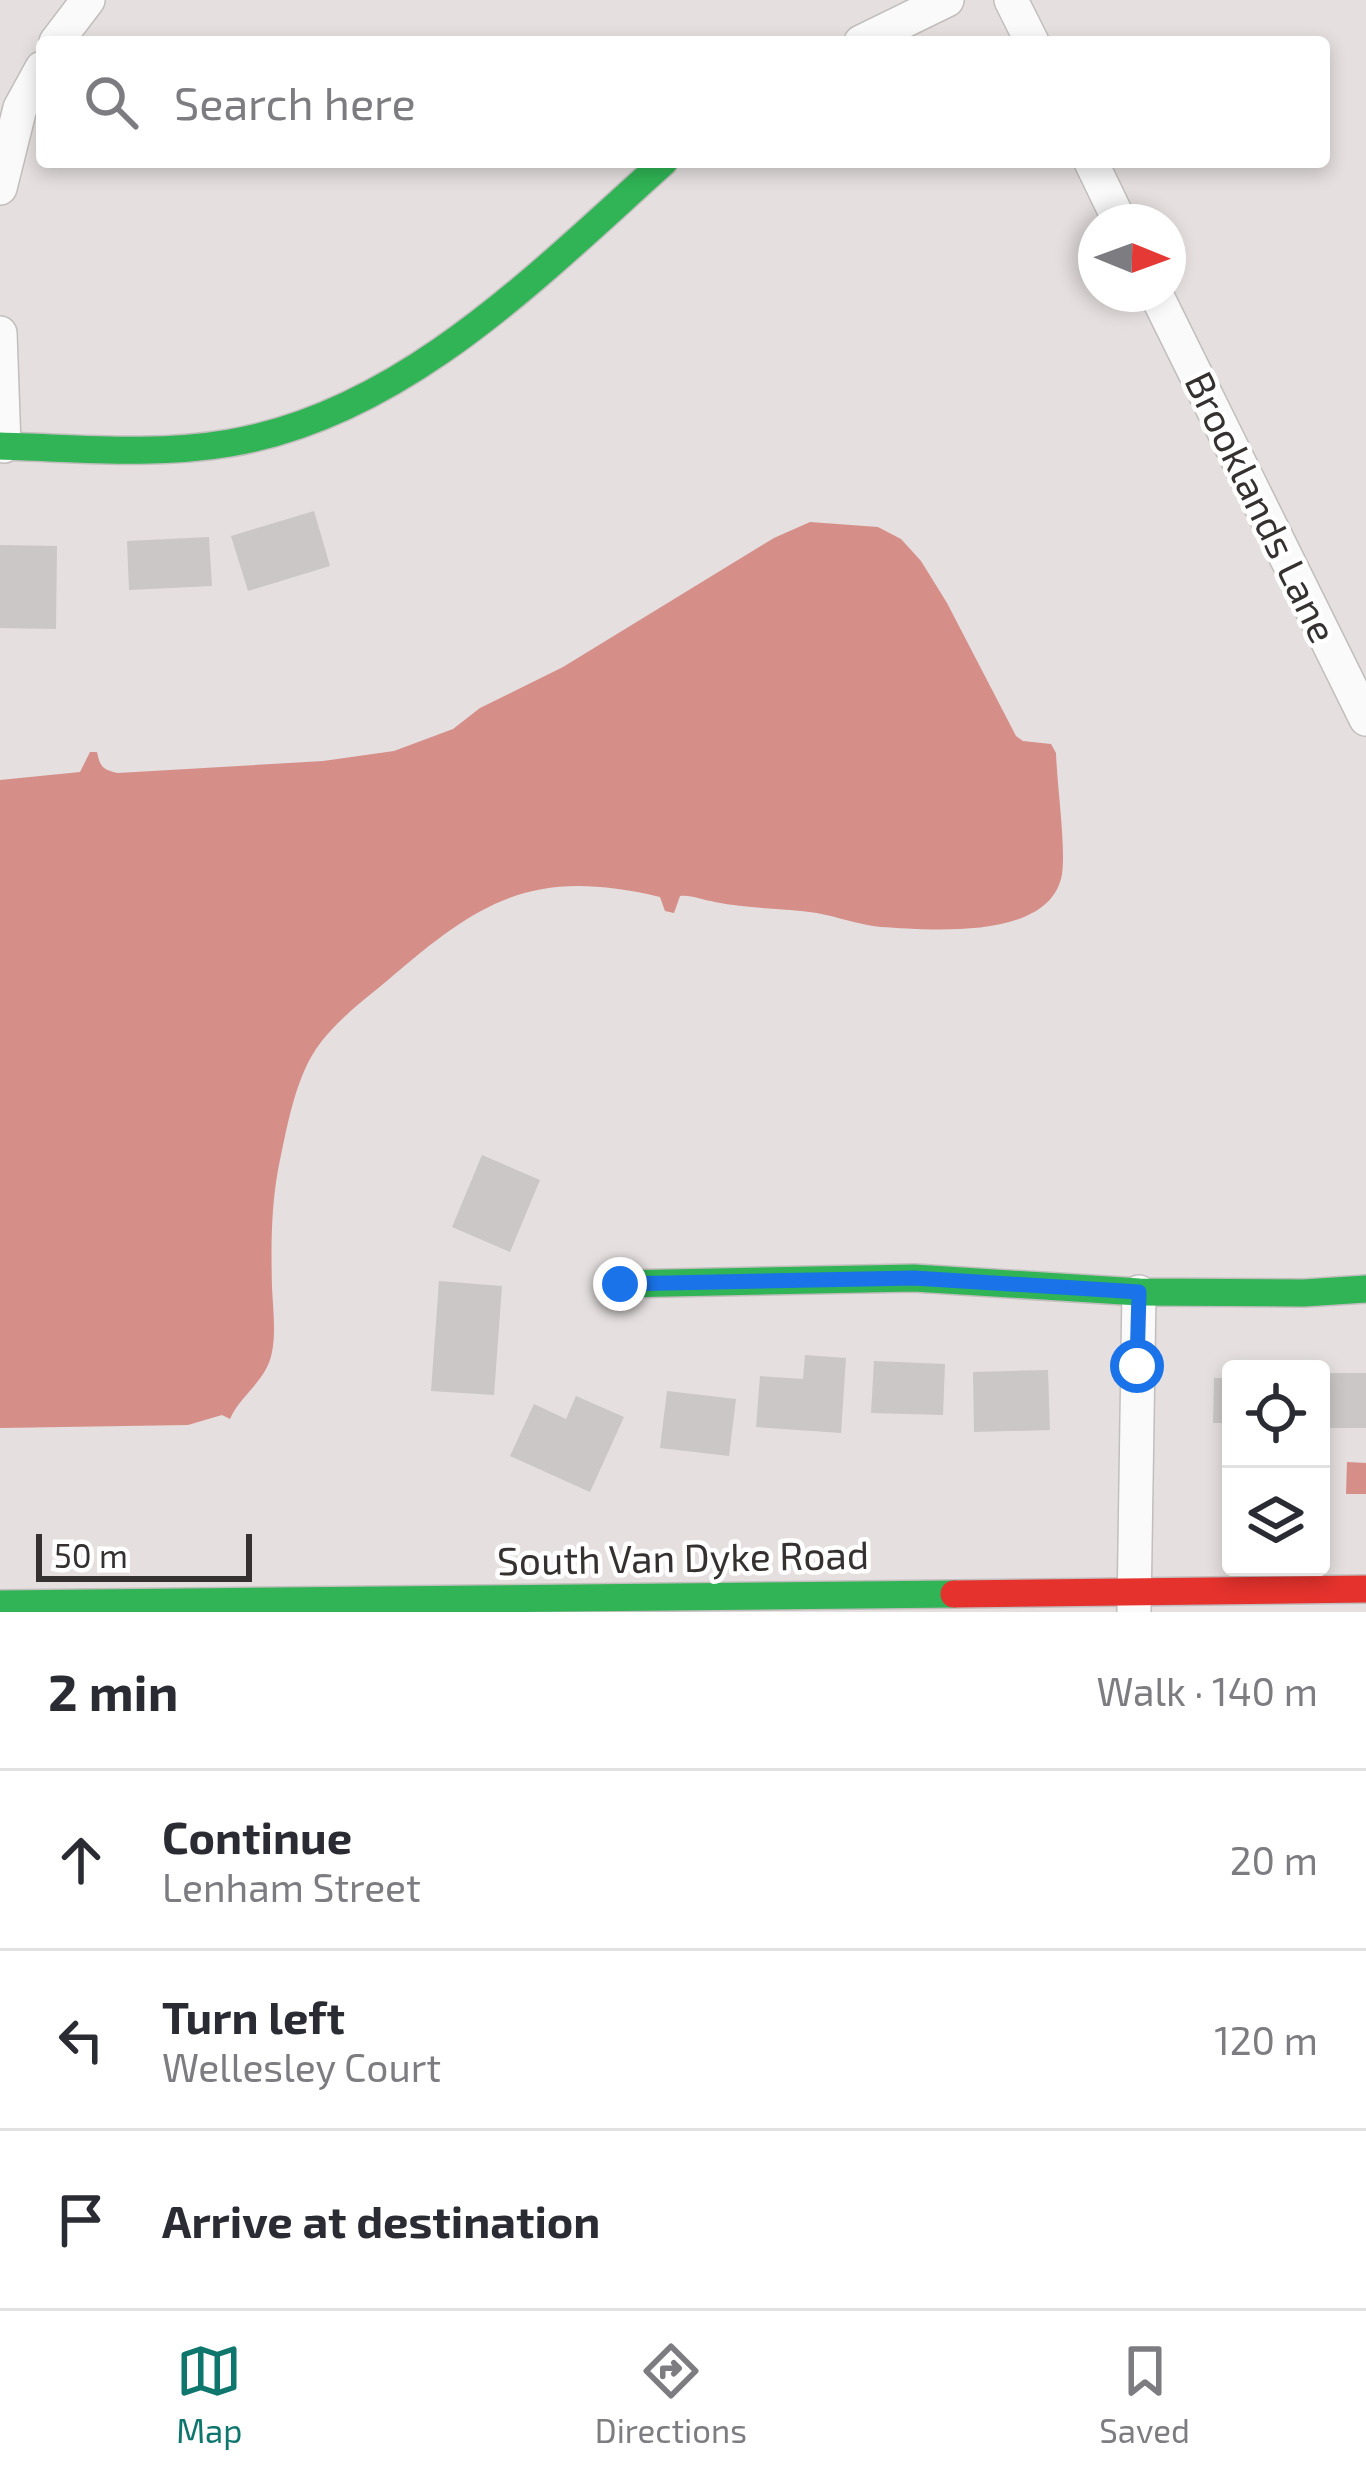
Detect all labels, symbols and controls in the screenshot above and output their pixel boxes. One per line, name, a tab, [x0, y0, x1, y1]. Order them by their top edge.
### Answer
search box	[36, 36, 1330, 168]
icon: search	[78, 69, 144, 135]
text: Search here	[174, 75, 416, 129]
north arrow	[1078, 204, 1186, 312]
street label: Brooklands Lane	[1177, 363, 1348, 649]
route end	[593, 1257, 647, 1311]
route start	[1110, 1339, 1164, 1393]
map controls	[1222, 1360, 1330, 1576]
button: locate	[1222, 1360, 1330, 1468]
button: layers	[1222, 1468, 1330, 1576]
scale bar	[36, 1528, 252, 1581]
street label: South Van Dyke Road	[496, 1530, 869, 1583]
text: 50 m	[54, 1535, 128, 1575]
text: 2 min	[48, 1660, 178, 1721]
text: Walk · 140 m	[1097, 1667, 1318, 1714]
text: Continue	[162, 1809, 352, 1863]
icon: ahead	[48, 1827, 114, 1893]
text: 20 m	[1230, 1836, 1318, 1883]
text: Lenham Street	[162, 1863, 421, 1910]
text: Turn left	[162, 1989, 345, 2043]
icon: left	[48, 2007, 114, 2073]
text: 120 m	[1214, 2016, 1318, 2063]
text: Wellesley Court	[162, 2043, 441, 2090]
icon: arrive	[48, 2187, 114, 2253]
text: Arrive at destination	[162, 2193, 600, 2247]
tab: Map	[176, 2338, 242, 2450]
tab: Directions	[595, 2338, 747, 2450]
tab: Saved	[1099, 2338, 1190, 2450]

